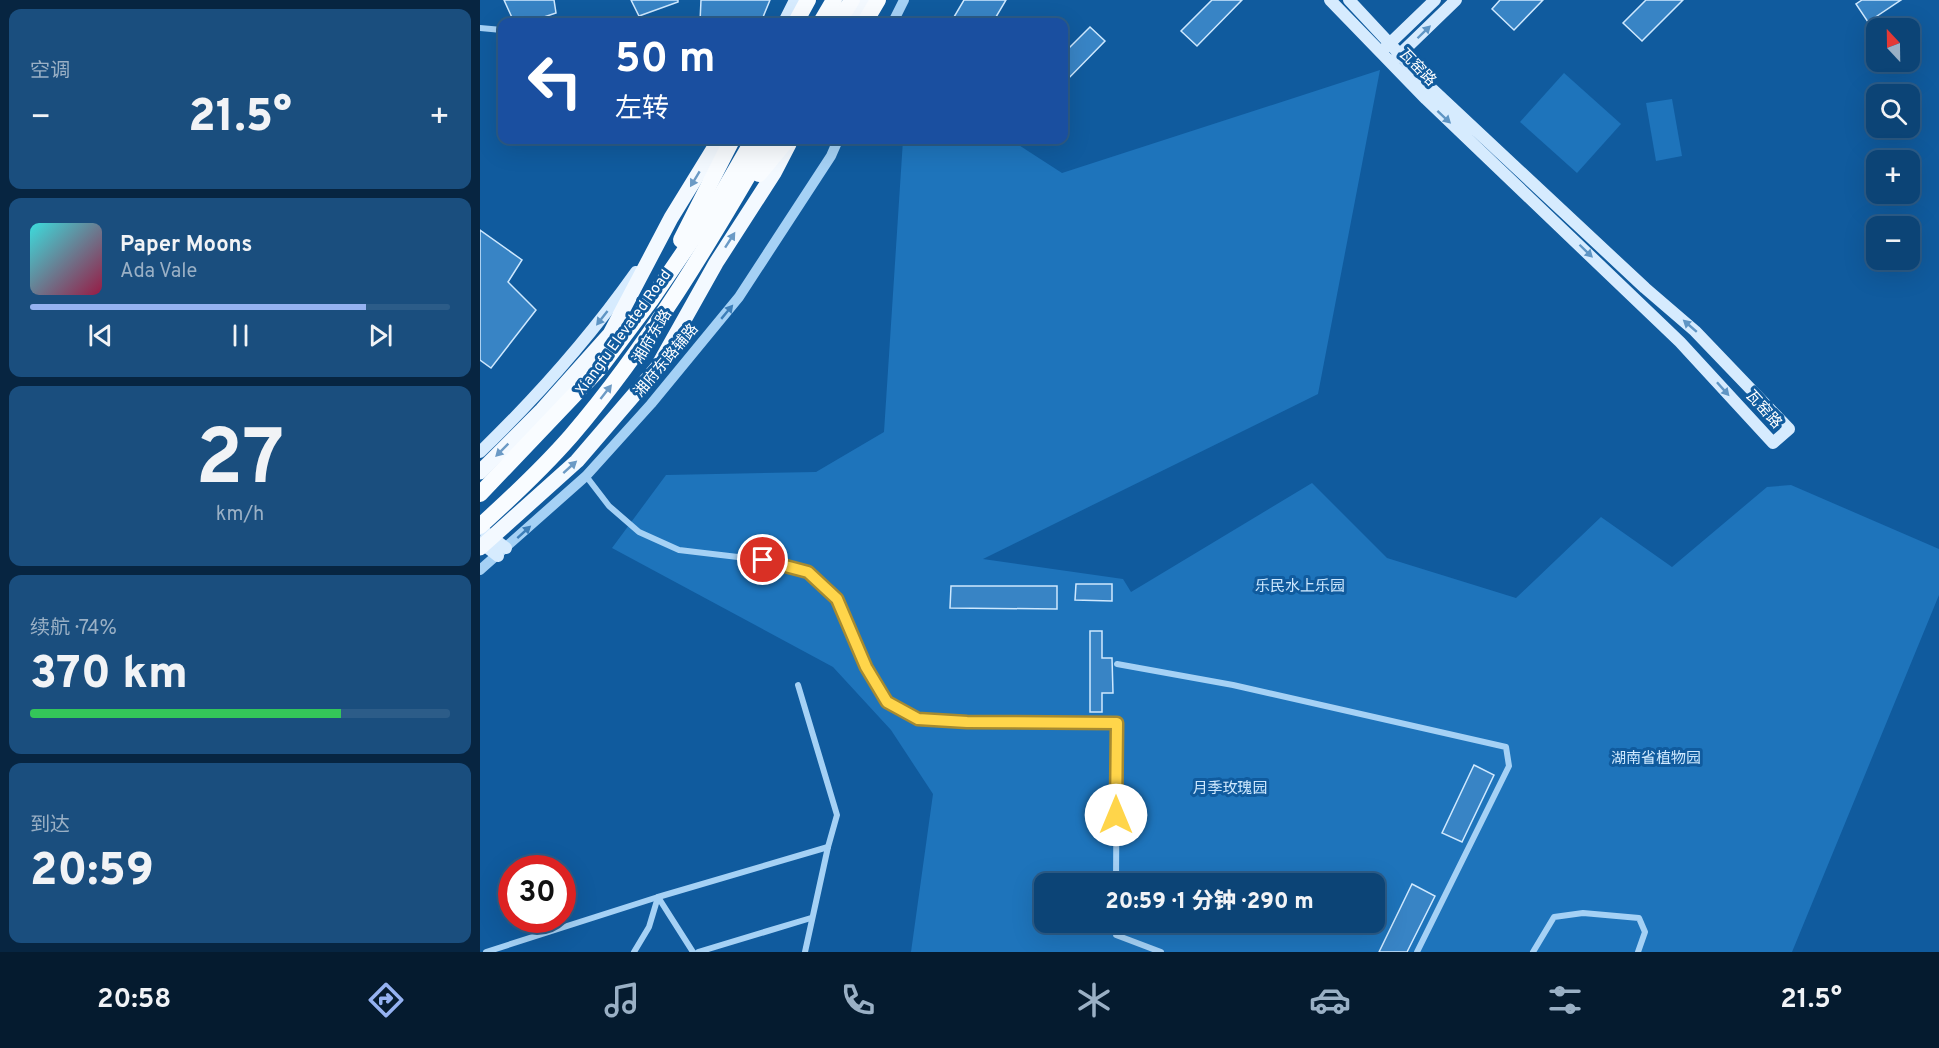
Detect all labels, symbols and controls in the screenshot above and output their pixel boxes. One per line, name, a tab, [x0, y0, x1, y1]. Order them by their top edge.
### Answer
north arrow	[1866, 18, 1920, 72]
map controls	[1866, 18, 1920, 270]
one-way arrow	[1416, 25, 1431, 39]
text: 50 m	[615, 34, 716, 87]
icon: left	[516, 42, 594, 120]
street label: 瓦窑路	[1395, 45, 1439, 91]
text: 空调	[30, 59, 70, 85]
button: search	[1866, 84, 1920, 138]
text: 21.5°	[188, 90, 292, 147]
text: 左转	[615, 93, 669, 127]
text: −	[30, 98, 51, 140]
text: +	[429, 98, 450, 140]
one-way arrow	[1437, 110, 1452, 124]
button: +	[1866, 150, 1920, 204]
one-way arrow	[690, 171, 701, 187]
button: −	[1866, 216, 1920, 270]
text: Paper Moons	[120, 232, 252, 259]
one-way arrow	[725, 232, 736, 249]
one-way arrow	[1579, 243, 1593, 257]
text: Ada Vale	[120, 259, 197, 285]
street label: Xiangfu Elevated Road	[572, 266, 676, 400]
one-way arrow	[721, 304, 734, 320]
street label: 湘府东路	[629, 306, 677, 368]
one-way arrow	[597, 311, 609, 326]
icon: previous	[84, 319, 117, 352]
icon: pause	[224, 319, 257, 352]
icon: next	[364, 319, 397, 352]
street label: 湘府东路辅路	[631, 320, 703, 402]
one-way arrow	[1682, 320, 1698, 333]
one-way arrow	[1716, 381, 1729, 396]
one-way arrow	[599, 384, 612, 400]
street label: 瓦窑路	[1741, 387, 1785, 433]
text: 27	[196, 413, 284, 512]
one-way arrow	[495, 443, 509, 457]
one-way arrow	[563, 460, 578, 474]
text: km/h	[216, 502, 264, 528]
one-way arrow	[516, 526, 531, 539]
pin	[737, 534, 788, 585]
icon: arrive	[746, 543, 779, 576]
park label: 乐民水上乐园	[1255, 578, 1345, 597]
text: 续航 · 74%	[30, 616, 117, 642]
text: 370 km	[30, 647, 188, 704]
park label: 湖南省植物园	[1611, 749, 1701, 769]
park label: 月季玫瑰园	[1192, 779, 1268, 799]
position arrow	[1084, 783, 1148, 847]
text: 到达	[30, 813, 70, 839]
text: 20:59	[30, 844, 154, 901]
speed limit sign: 30	[498, 855, 576, 933]
text: 20:59 · 1 分钟 · 290 m	[1105, 889, 1314, 916]
icon: directions	[365, 979, 407, 1021]
icon: music	[601, 979, 643, 1021]
icon: phone	[837, 979, 879, 1021]
icon: climate	[1073, 979, 1115, 1021]
icon: car	[1309, 979, 1351, 1021]
icon: filters	[1544, 979, 1586, 1021]
text: 20:58	[97, 983, 171, 1017]
text: 21.5°	[1780, 983, 1842, 1017]

